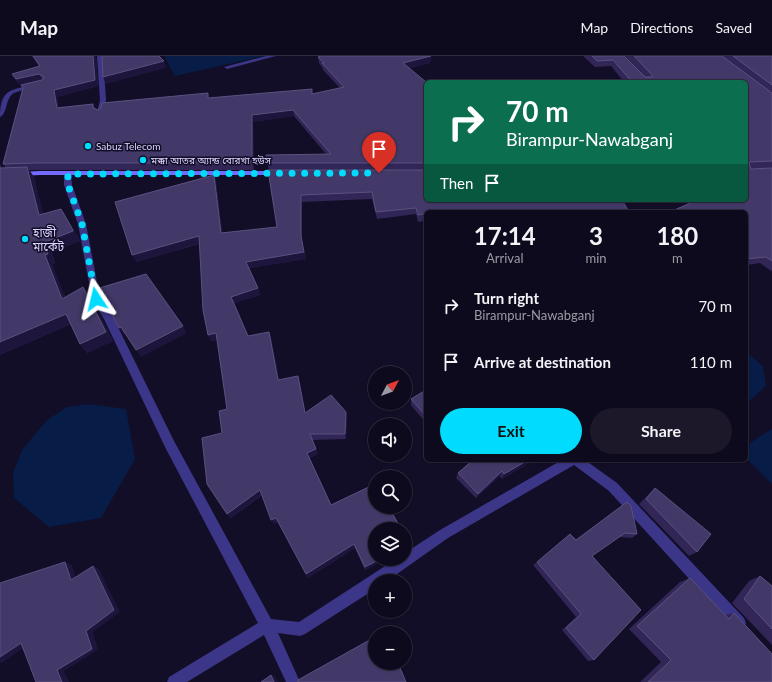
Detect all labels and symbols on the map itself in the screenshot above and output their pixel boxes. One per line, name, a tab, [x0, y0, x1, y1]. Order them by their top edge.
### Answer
pin	[362, 132, 396, 173]
place label: Sabuz Telecom	[96, 140, 160, 152]
marker: Sabuz Telecom	[83, 141, 93, 151]
place label: মক্কা আতর অ্যান্ড বোরখা হউস	[150, 154, 272, 166]
marker: মক্কা আতর অ্যান্ড বোরখা হউস	[138, 155, 148, 165]
place label: হাজী মার্কেট	[32, 225, 65, 254]
marker: হাজী মার্কেট	[20, 234, 30, 244]
position arrow	[75, 278, 117, 320]
north arrow	[368, 366, 412, 410]

